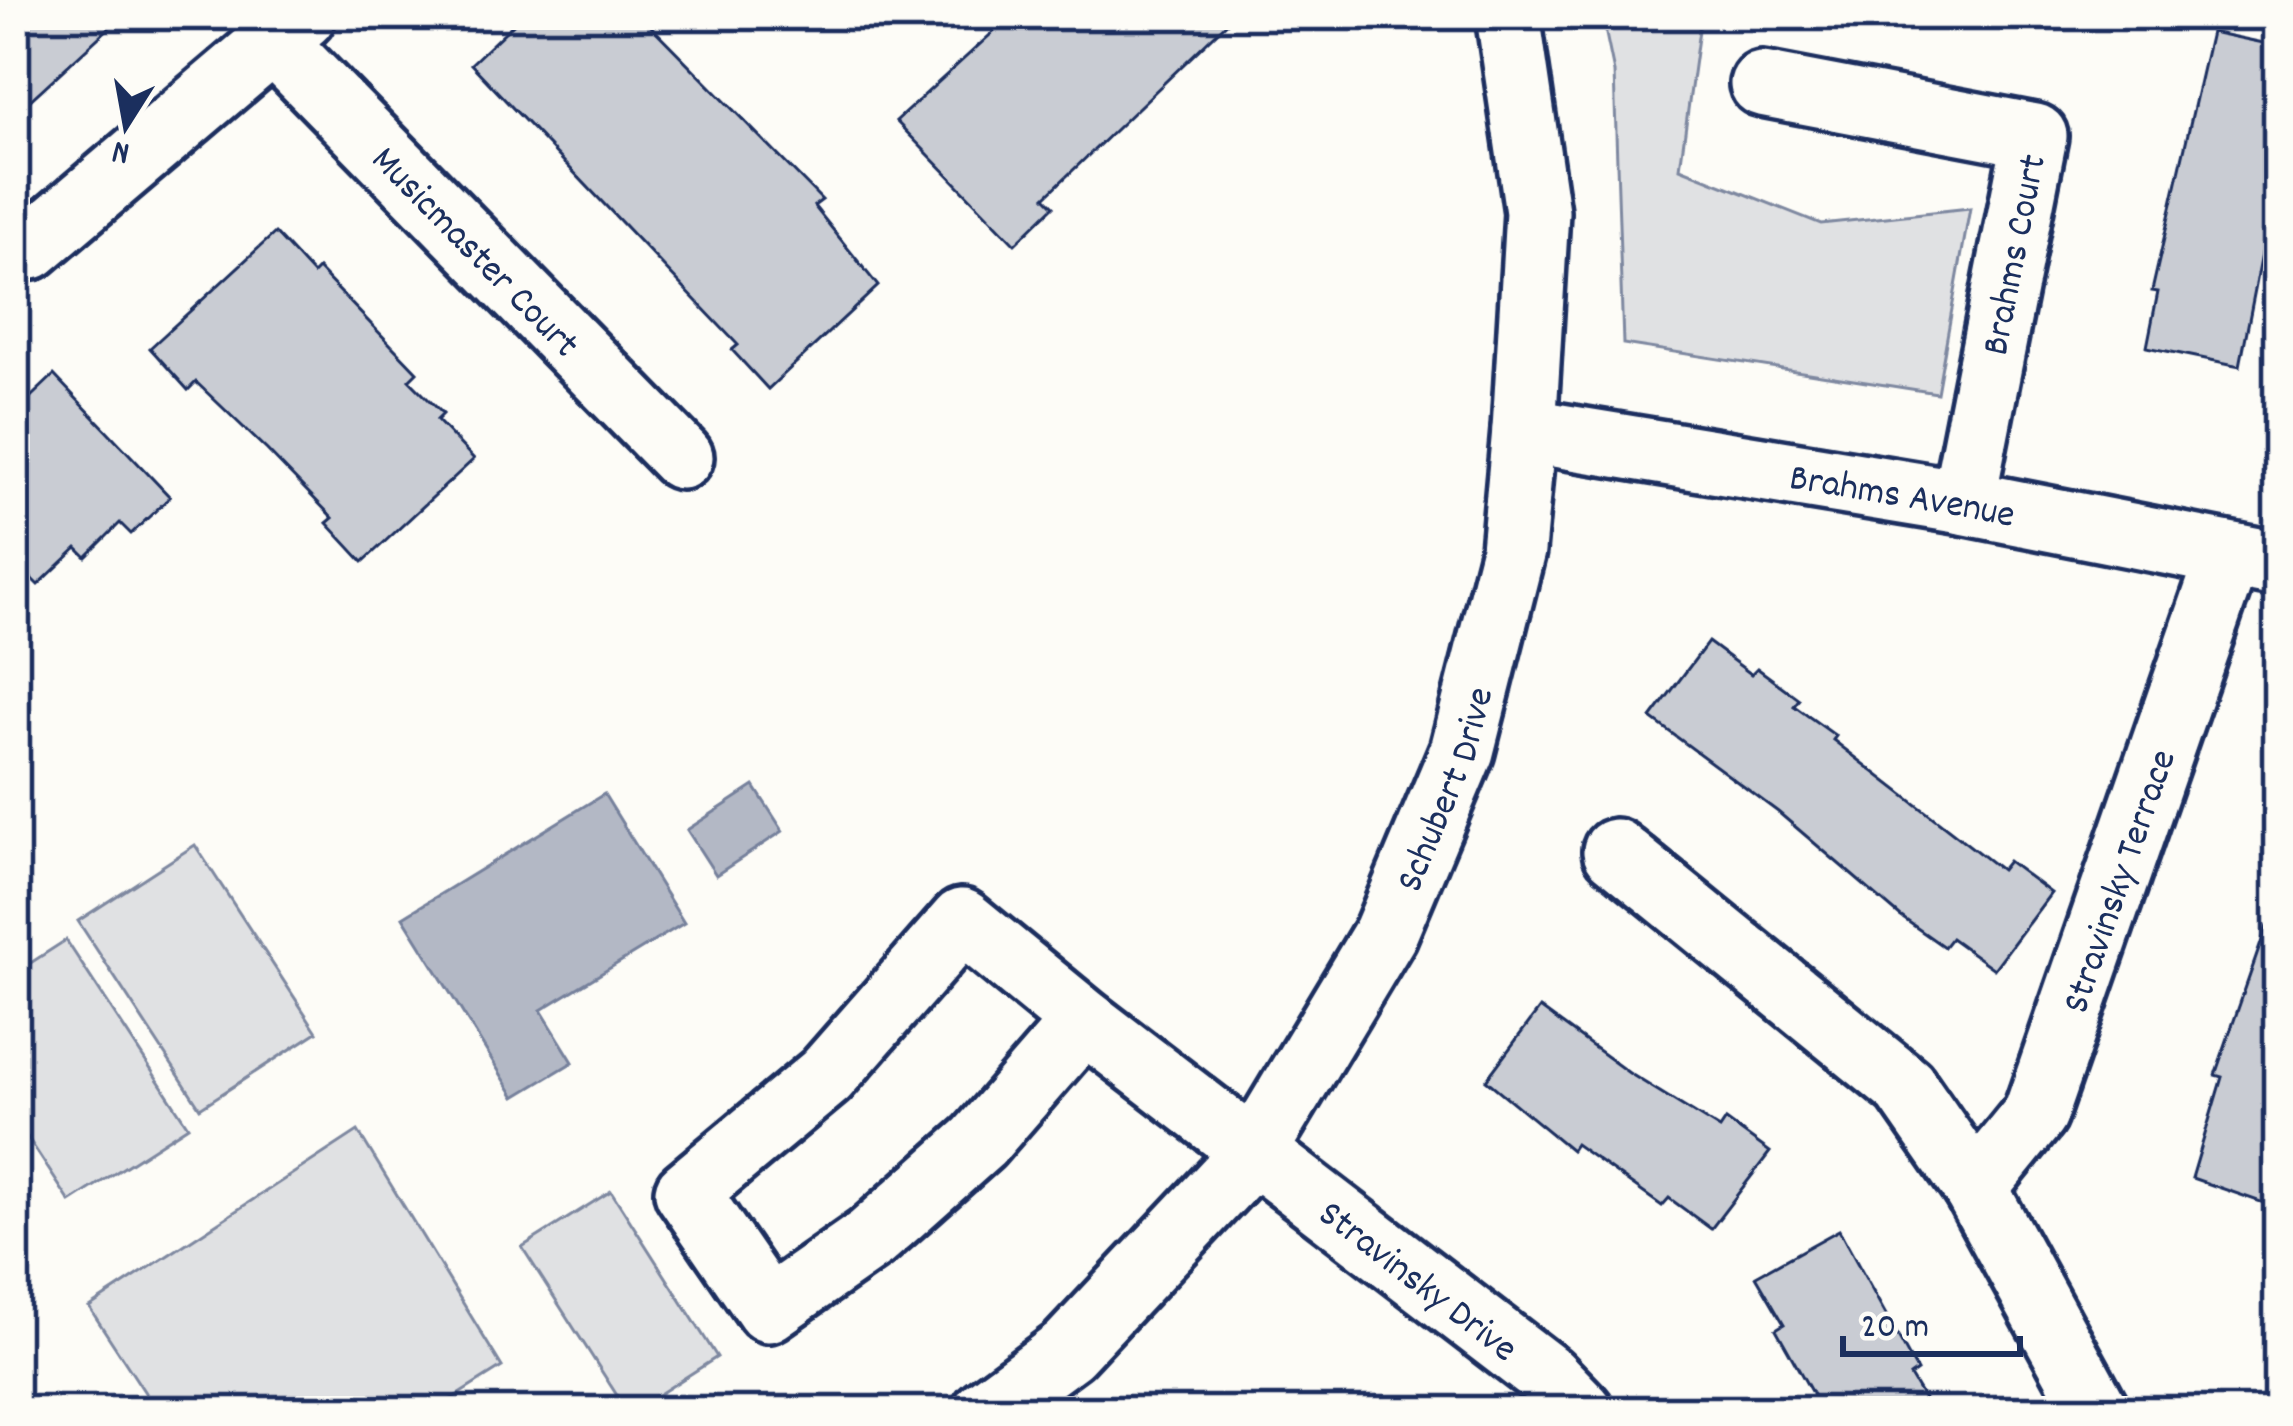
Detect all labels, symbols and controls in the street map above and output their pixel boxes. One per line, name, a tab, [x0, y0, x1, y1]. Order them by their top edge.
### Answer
north arrow	[66, 66, 186, 186]
text: N	[109, 125, 134, 175]
street label: Musicmaster Court	[356, 136, 590, 373]
street label: Brahms Court	[1971, 150, 2064, 360]
street label: Brahms Avenue	[1785, 453, 2019, 546]
street label: Schubert Drive	[1385, 682, 1511, 901]
street label: Stravinsky Terrace	[2051, 743, 2194, 1022]
street label: Stravinsky Drive	[1305, 1190, 1527, 1378]
scale bar	[1843, 1282, 2020, 1356]
text: 20 m	[1861, 1303, 1929, 1355]

